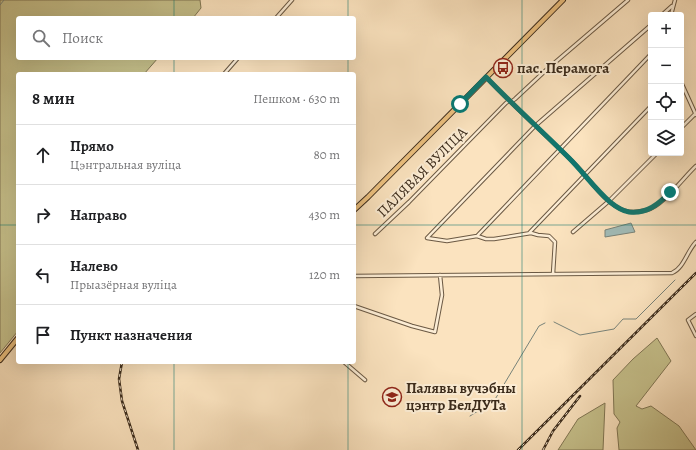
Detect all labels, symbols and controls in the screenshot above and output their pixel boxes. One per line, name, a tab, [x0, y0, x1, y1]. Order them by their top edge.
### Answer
map controls	[648, 12, 684, 156]
button: +	[648, 12, 684, 48]
search box	[16, 16, 356, 60]
icon: search	[30, 27, 52, 49]
text: Поиск	[62, 28, 103, 48]
button: −	[648, 48, 684, 84]
bus stop icon: пас. Перамога	[492, 57, 514, 79]
place label: пас. Перамога	[517, 58, 610, 78]
button: locate	[648, 84, 684, 120]
text: 8 мин	[32, 87, 75, 110]
text: Пешком · 630 m	[253, 90, 340, 107]
route start	[451, 95, 469, 113]
button: layers	[648, 120, 684, 156]
street label: ПАЛЯВАЯ ВУЛІЦА	[372, 122, 472, 222]
text: Прямо	[70, 136, 114, 156]
icon: ahead	[32, 144, 54, 166]
text: 80 m	[313, 146, 340, 163]
text: Цэнтральная вуліца	[70, 156, 181, 173]
route end	[661, 183, 679, 201]
icon: right	[32, 204, 54, 226]
text: Направо	[70, 205, 127, 225]
text: 430 m	[308, 206, 340, 223]
text: Налево	[70, 256, 118, 276]
icon: left	[32, 264, 54, 286]
text: 120 m	[309, 266, 340, 283]
text: Прыазёрная вуліца	[70, 276, 177, 293]
icon: arrive	[32, 324, 54, 346]
text: Пункт назначения	[70, 325, 192, 345]
place label: Палявы вучэбны цэнтр БелДУТа	[406, 378, 516, 415]
school or university icon: Палявы вучэбны цэнтр БелДУТа	[381, 386, 403, 408]

